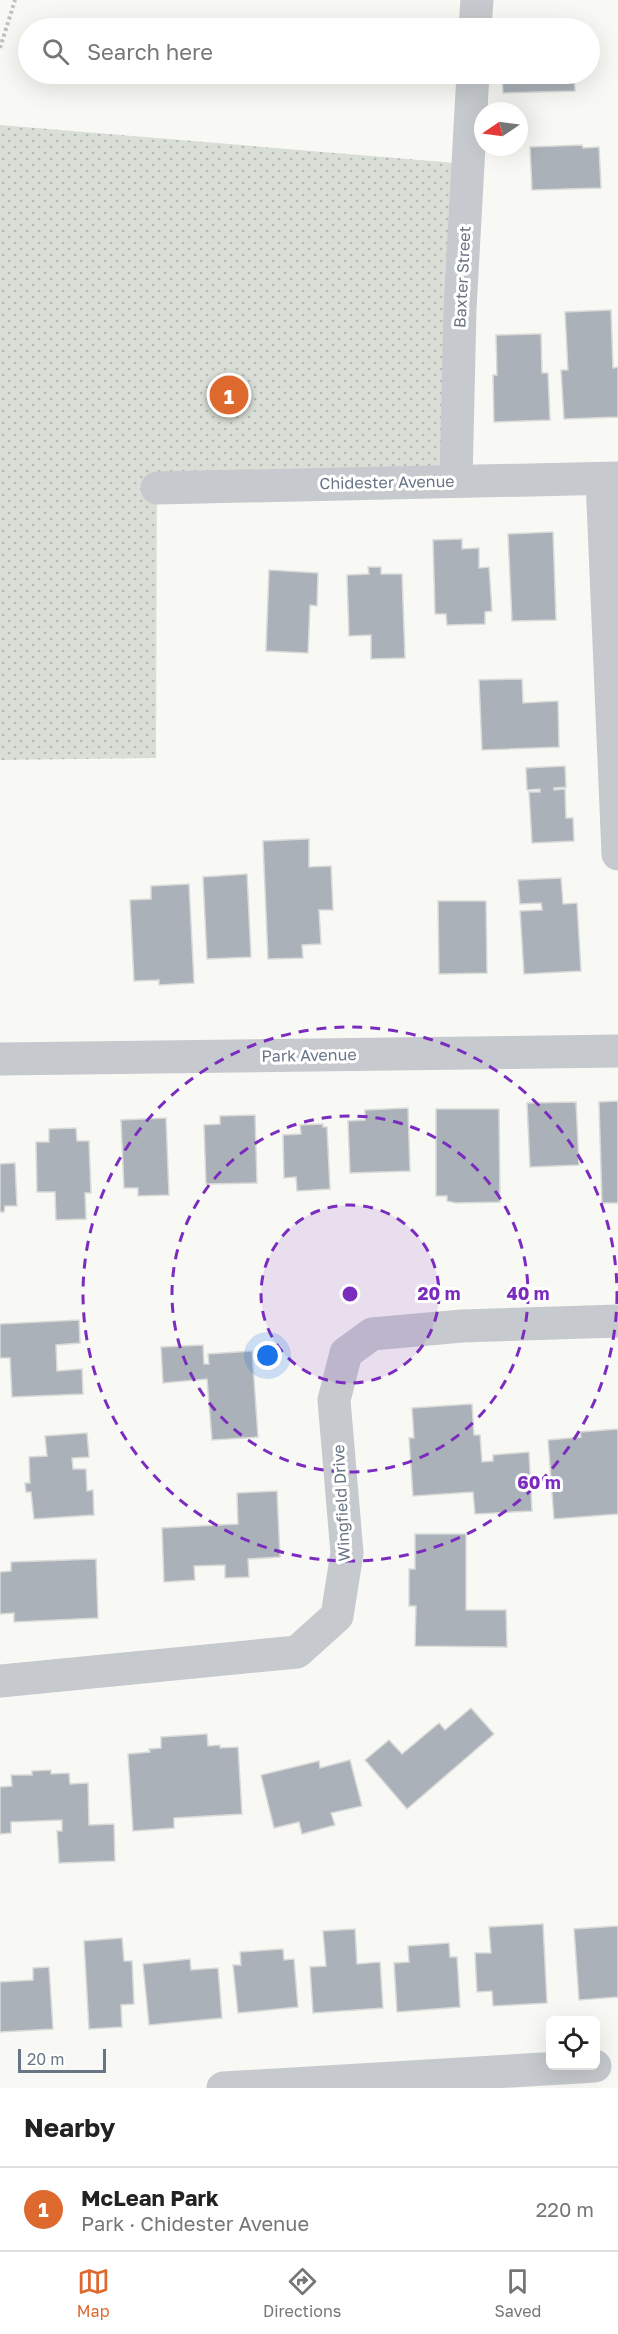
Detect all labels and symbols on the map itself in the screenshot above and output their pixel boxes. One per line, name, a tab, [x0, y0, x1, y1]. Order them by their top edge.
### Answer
north arrow	[474, 102, 528, 156]
street label: Baxter Street	[449, 225, 475, 329]
pin: 1	[210, 372, 248, 418]
street label: Chidester Avenue	[319, 471, 455, 493]
street label: Park Avenue	[261, 1044, 357, 1066]
text: 20 m	[418, 1282, 460, 1304]
text: 40 m	[506, 1282, 550, 1304]
centre of rings	[340, 1284, 360, 1304]
your location	[253, 1341, 282, 1370]
street label: Wingfield Drive	[328, 1444, 354, 1562]
text: 60 m	[517, 1471, 561, 1493]
scale bar	[18, 2046, 106, 2074]

